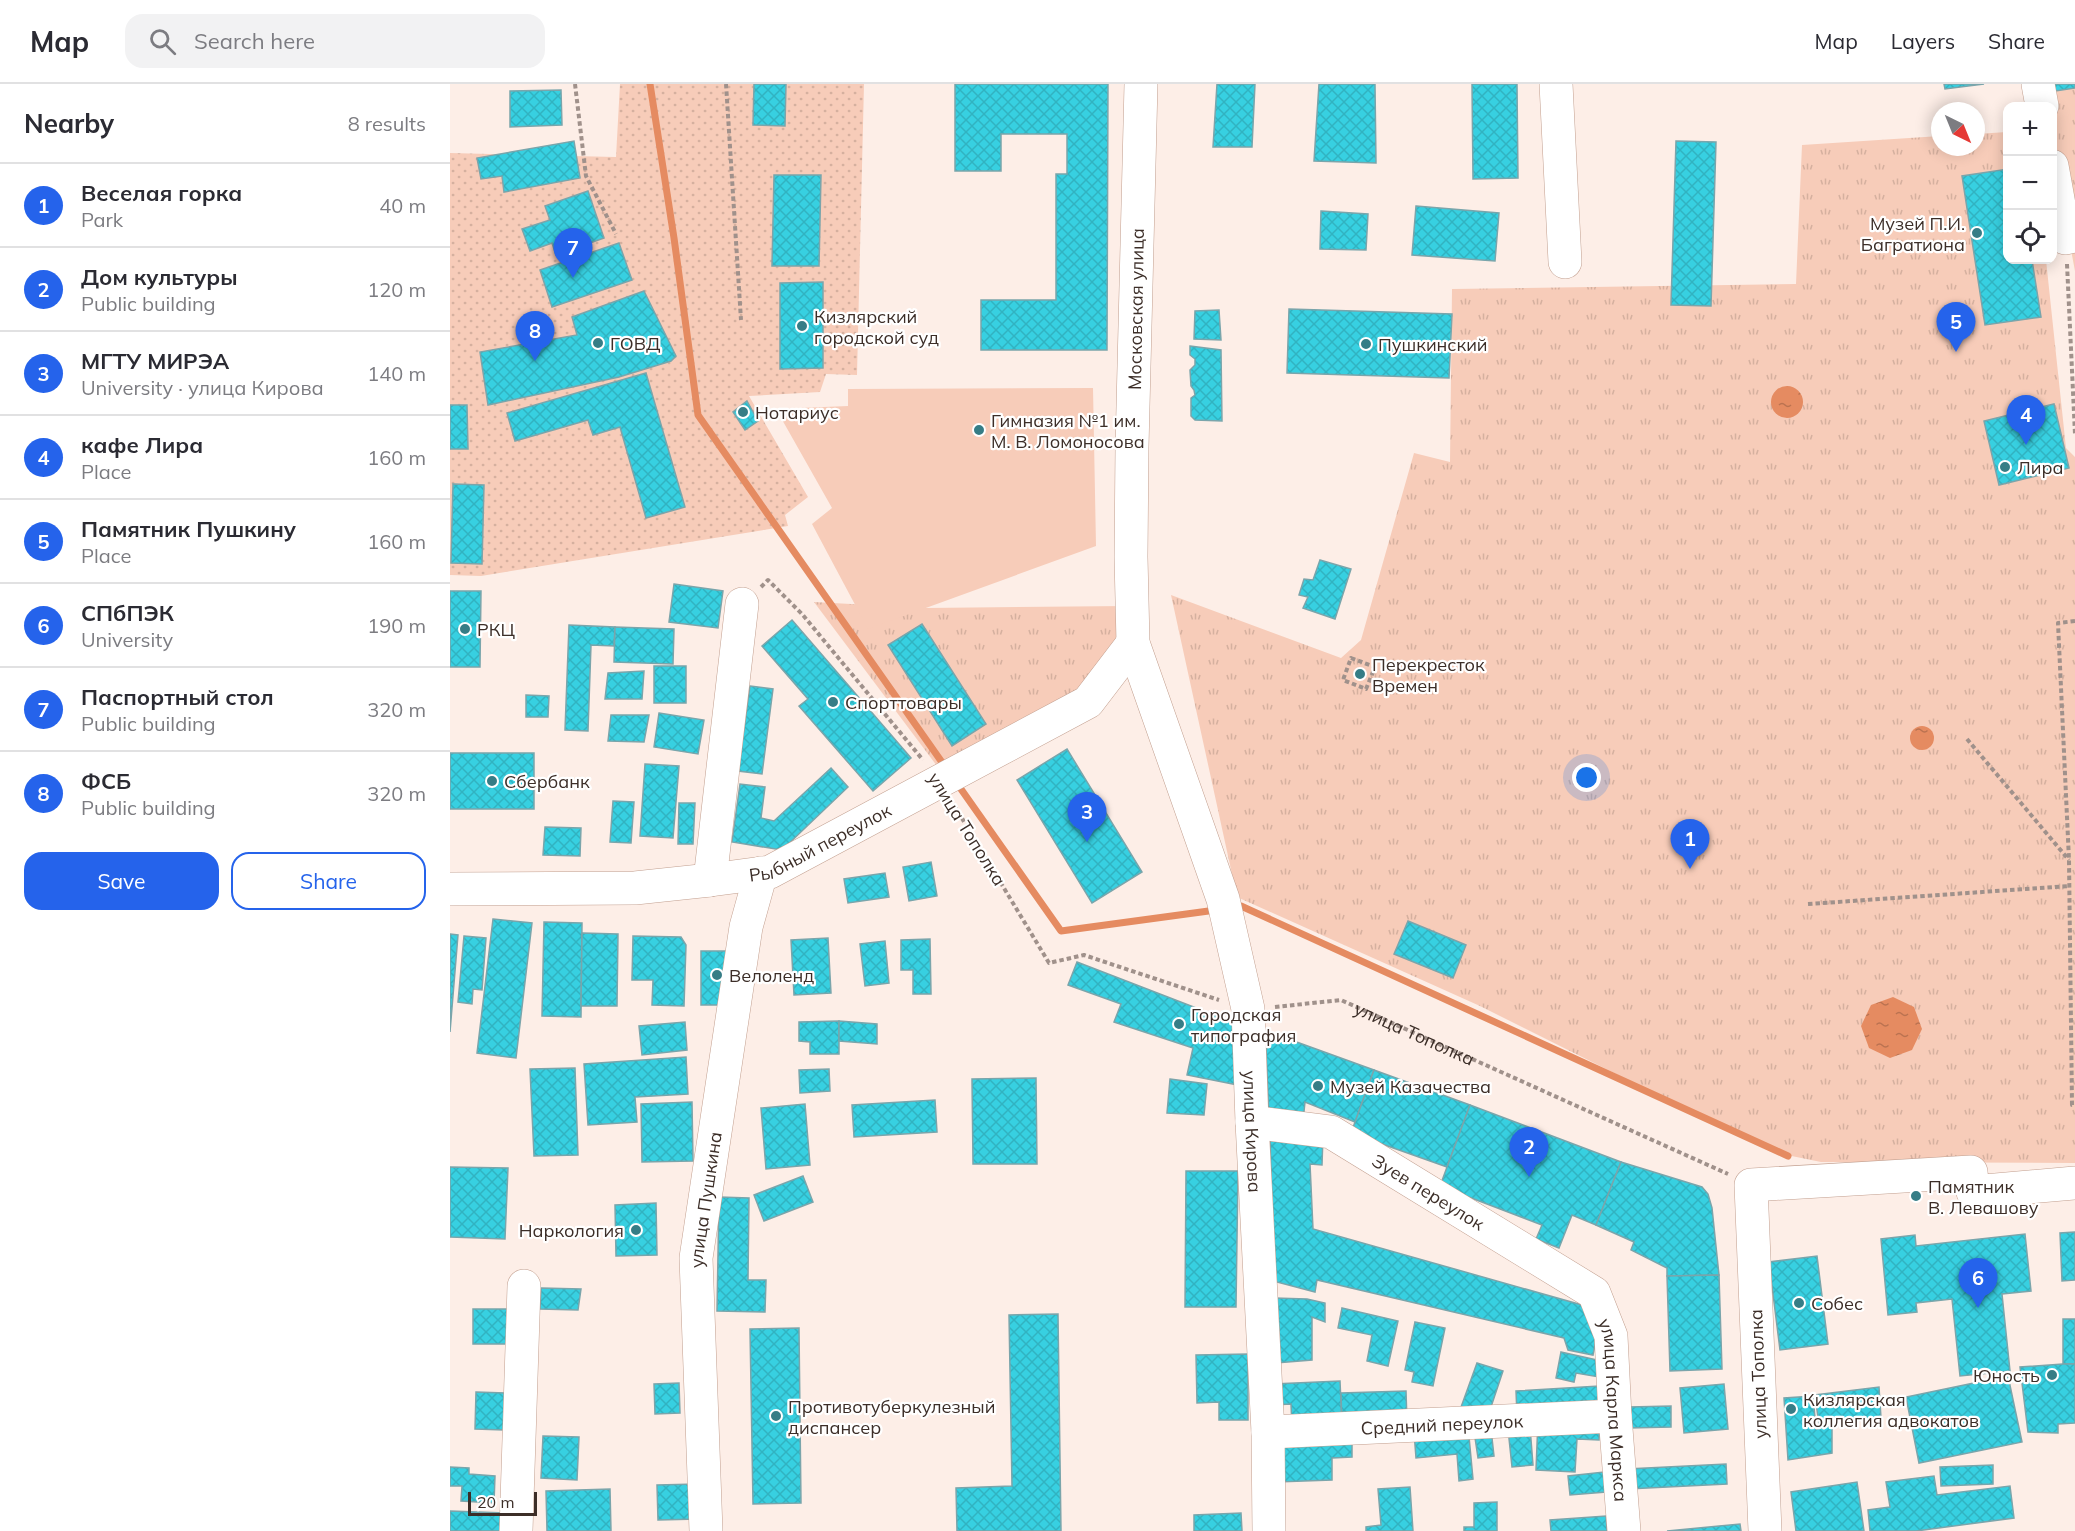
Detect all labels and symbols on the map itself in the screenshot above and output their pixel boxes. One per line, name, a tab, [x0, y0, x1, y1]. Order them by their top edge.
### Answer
north arrow	[1931, 102, 1985, 156]
place label: Музей П.И. Багратиона	[1861, 212, 1965, 256]
marker: Музей П.И. Багратиона	[1970, 226, 1984, 240]
pin: 7	[554, 228, 592, 278]
street label: Московская улица	[1123, 228, 1149, 390]
pin: 5	[1936, 302, 1976, 352]
place label: Кизлярский городской суд	[814, 305, 939, 349]
pin: 8	[516, 312, 554, 361]
marker: Кизлярский городской суд	[795, 319, 809, 333]
place label: ГОВД	[610, 332, 661, 355]
place label: Пушкинский	[1378, 333, 1488, 356]
marker: ГОВД	[591, 336, 605, 350]
marker: Пушкинский	[1359, 337, 1373, 351]
pin: 4	[2006, 396, 2046, 445]
place label: Нотариус	[755, 401, 839, 424]
marker: Нотариус	[736, 405, 750, 419]
place label: Гимназия №1 им. М. В. Ломоносова	[991, 409, 1145, 453]
marker: Гимназия №1 им. М. В. Ломоносова	[972, 423, 986, 437]
place label: Лира	[2017, 456, 2063, 479]
marker: Лира	[1998, 460, 2012, 474]
place label: РКЦ	[477, 618, 516, 641]
marker: РКЦ	[458, 622, 472, 636]
place label: Перекресток Времен	[1372, 653, 1485, 697]
marker: Перекресток Времен	[1353, 667, 1367, 681]
place label: Спорттовары	[845, 691, 962, 714]
marker: Спорттовары	[826, 695, 840, 709]
your location	[1572, 763, 1601, 792]
street label: улица Тополка	[923, 768, 1011, 890]
place label: Сбербанк	[504, 770, 590, 793]
marker: Сбербанк	[485, 774, 499, 788]
pin: 3	[1068, 792, 1106, 842]
street label: Рыбный переулок	[747, 798, 895, 886]
pin: 1	[1670, 820, 1710, 869]
place label: Велоленд	[729, 964, 814, 987]
marker: Велоленд	[710, 968, 724, 982]
street label: улица Тополка	[1351, 996, 1478, 1070]
place label: Городская типография	[1191, 1003, 1296, 1047]
marker: Городская типография	[1172, 1017, 1186, 1031]
street label: улица Кирова	[1239, 1070, 1267, 1193]
place label: Музей Казачества	[1330, 1075, 1491, 1098]
marker: Музей Казачества	[1311, 1079, 1325, 1093]
pin: 2	[1510, 1128, 1548, 1177]
street label: улица Пушкина	[685, 1130, 726, 1268]
street label: Зуев переулок	[1368, 1149, 1489, 1235]
place label: Памятник В. Левашову	[1928, 1175, 2039, 1219]
marker: Памятник В. Левашову	[1909, 1189, 1923, 1203]
place label: Наркология	[519, 1219, 624, 1242]
marker: Наркология	[629, 1223, 643, 1237]
pin: 6	[1958, 1258, 1997, 1308]
place label: Собес	[1811, 1292, 1863, 1315]
marker: Собес	[1792, 1296, 1806, 1310]
street label: улица Тополка	[1744, 1309, 1772, 1439]
street label: улица Карла Маркса	[1594, 1315, 1633, 1502]
place label: Юность	[1973, 1364, 2040, 1387]
marker: Юность	[2045, 1368, 2059, 1382]
place label: Кизлярская коллегия адвокатов	[1803, 1388, 1979, 1432]
place label: Противотуберкулезный диспансер	[788, 1395, 995, 1439]
marker: Кизлярская коллегия адвокатов	[1784, 1402, 1798, 1416]
marker: Противотуберкулезный диспансер	[769, 1409, 783, 1423]
street label: Средний переулок	[1360, 1409, 1524, 1439]
scale bar	[468, 1489, 537, 1516]

